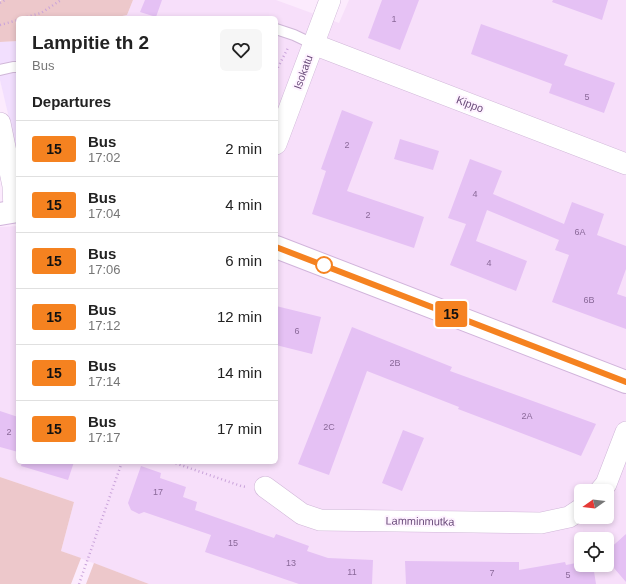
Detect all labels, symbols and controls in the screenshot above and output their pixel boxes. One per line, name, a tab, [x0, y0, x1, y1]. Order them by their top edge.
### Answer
house number: 1	[391, 14, 397, 24]
button: heart	[220, 29, 262, 71]
text: Lampitie th 2	[32, 32, 149, 53]
street label: Isokatu	[291, 53, 315, 91]
text: Bus	[32, 58, 54, 73]
house number: 5	[584, 92, 590, 102]
text: Departures	[32, 93, 111, 110]
street label: Kippo	[455, 93, 485, 115]
text: Bus	[88, 133, 116, 150]
text: 2 min	[225, 140, 262, 157]
house number: 2	[344, 140, 350, 150]
text: 15	[46, 141, 62, 157]
text: 17:02	[88, 150, 121, 165]
text: Bus	[88, 189, 116, 206]
house number: 4	[472, 189, 478, 199]
text: 4 min	[225, 196, 262, 213]
text: 15	[46, 197, 62, 213]
text: 17:04	[88, 206, 121, 221]
house number: 2	[365, 210, 371, 220]
house number: 6A	[574, 227, 586, 237]
text: Bus	[88, 245, 116, 262]
text: 6 min	[225, 252, 262, 269]
text: 15	[46, 253, 62, 269]
unlabelled marker	[315, 256, 333, 274]
house number: 4	[486, 258, 492, 268]
text: 17:06	[88, 262, 121, 277]
house number: 6B	[583, 295, 595, 305]
text: Bus	[88, 301, 116, 318]
line badge: 15	[433, 301, 469, 327]
text: 15	[443, 306, 459, 322]
text: 12 min	[217, 308, 262, 325]
text: 15	[46, 309, 62, 325]
text: 17:12	[88, 318, 121, 333]
house number: 6	[294, 326, 300, 336]
text: Bus	[88, 357, 116, 374]
house number: 2B	[389, 358, 401, 368]
text: 14 min	[217, 364, 262, 381]
text: 15	[46, 365, 62, 381]
text: 17:14	[88, 374, 121, 389]
house number: 2A	[521, 411, 533, 421]
text: Bus	[88, 413, 116, 430]
text: 17 min	[217, 420, 262, 437]
text: 15	[46, 421, 62, 437]
house number: 2C	[323, 422, 335, 432]
house number: 2	[6, 427, 12, 437]
text: 17:17	[88, 430, 121, 445]
north arrow	[574, 484, 614, 524]
map controls	[574, 484, 614, 572]
house number: 17	[153, 487, 163, 497]
street label: Lamminmutka	[385, 514, 456, 528]
button: locate	[574, 532, 614, 572]
house number: 15	[228, 538, 238, 548]
house number: 13	[286, 558, 296, 568]
house number: 11	[347, 567, 357, 577]
house number: 7	[489, 568, 495, 578]
house number: 5	[565, 570, 571, 580]

